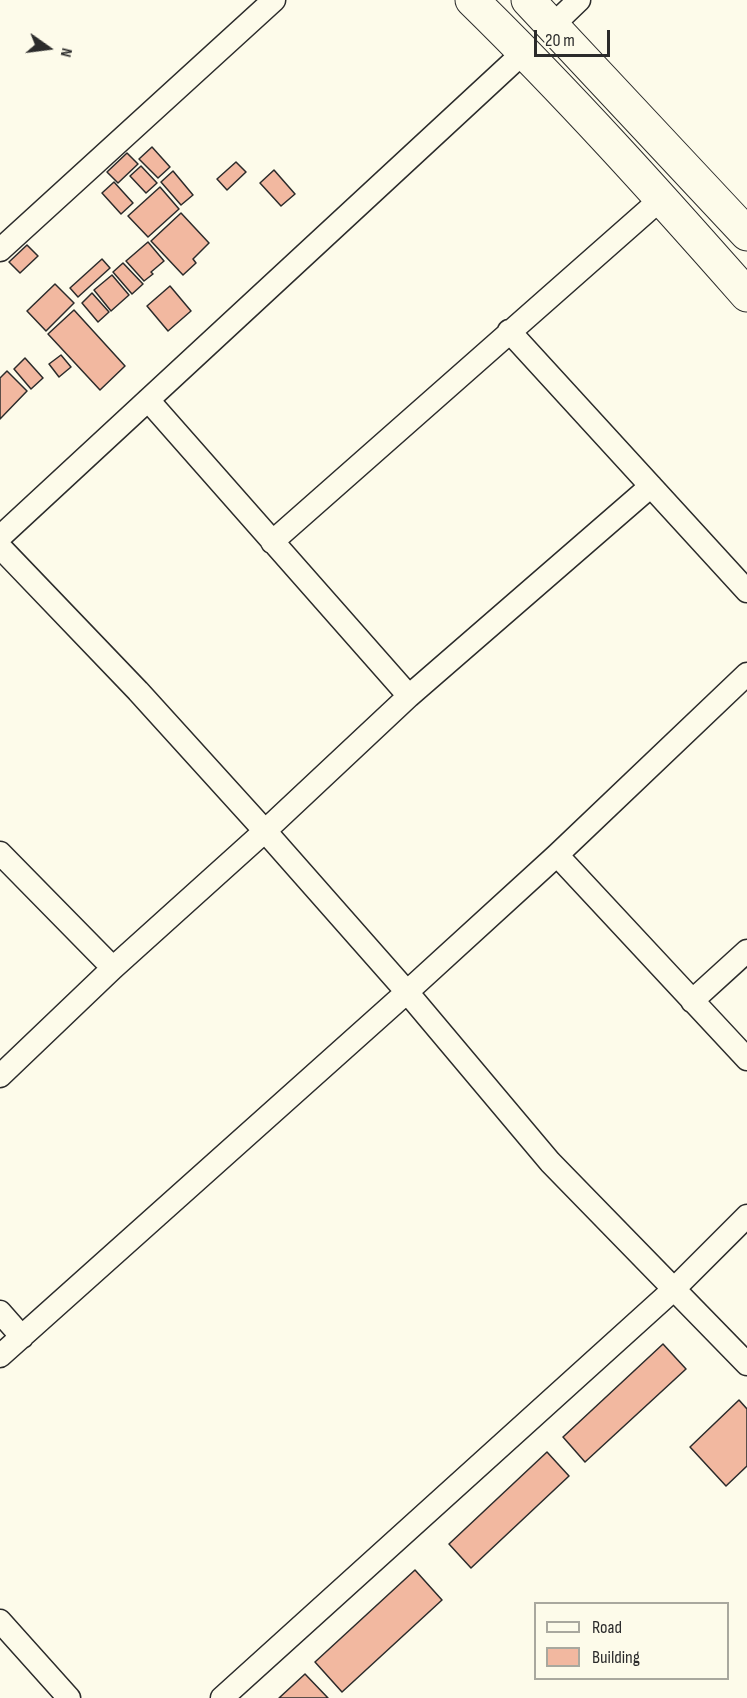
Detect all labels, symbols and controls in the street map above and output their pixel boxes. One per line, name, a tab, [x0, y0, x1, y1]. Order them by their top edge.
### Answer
north arrow	[18, 18, 78, 78]
scale bar	[537, 18, 614, 56]
text: 20 m	[545, 30, 575, 51]
text: N	[56, 46, 76, 59]
legend	[534, 1602, 729, 1680]
text: Road	[592, 1617, 622, 1638]
text: Building	[592, 1647, 640, 1668]

